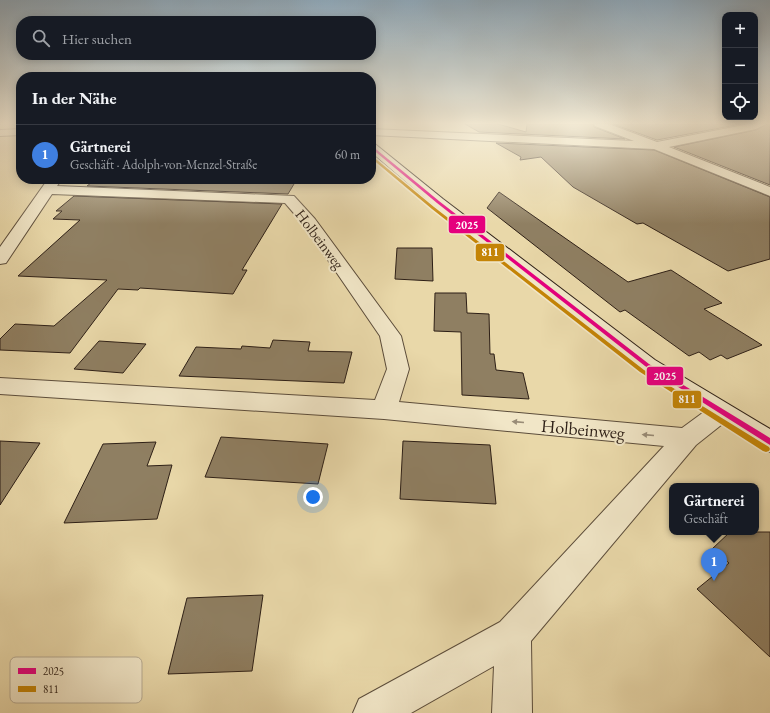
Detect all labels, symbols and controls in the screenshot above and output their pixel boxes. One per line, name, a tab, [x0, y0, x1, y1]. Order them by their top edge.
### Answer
map controls	[722, 12, 758, 120]
button: +	[722, 12, 758, 48]
search box	[16, 16, 376, 60]
icon: search	[30, 27, 52, 49]
text: Hier suchen	[62, 29, 132, 48]
button: −	[722, 48, 758, 84]
button: locate	[722, 84, 758, 120]
text: In der Nähe	[32, 87, 117, 109]
text: Gärtnerei	[70, 137, 131, 156]
text: 1	[42, 146, 48, 163]
text: 60 m	[335, 146, 360, 163]
text: Geschäft · Adolph-von-Menzel-Straße	[70, 156, 257, 173]
street label: Holbeinweg	[291, 205, 349, 273]
line badge: 2025	[448, 215, 486, 234]
text: 2025	[455, 218, 479, 232]
line badge: 811	[475, 243, 505, 262]
text: 811	[481, 245, 499, 259]
line badge: 2025	[646, 366, 684, 386]
text: 2025	[653, 369, 677, 383]
line badge: 811	[672, 390, 702, 409]
text: 811	[678, 392, 696, 406]
street label: Holbeinweg	[540, 414, 626, 444]
one-way arrow	[512, 419, 524, 426]
one-way arrow	[642, 431, 654, 438]
popup	[669, 483, 759, 535]
your location	[303, 487, 323, 507]
text: Gärtnerei	[684, 491, 744, 510]
text: Geschäft	[684, 510, 728, 527]
pin: 1	[701, 548, 727, 581]
legend	[10, 657, 142, 703]
text: 2025	[43, 664, 64, 678]
text: 811	[43, 682, 59, 696]

